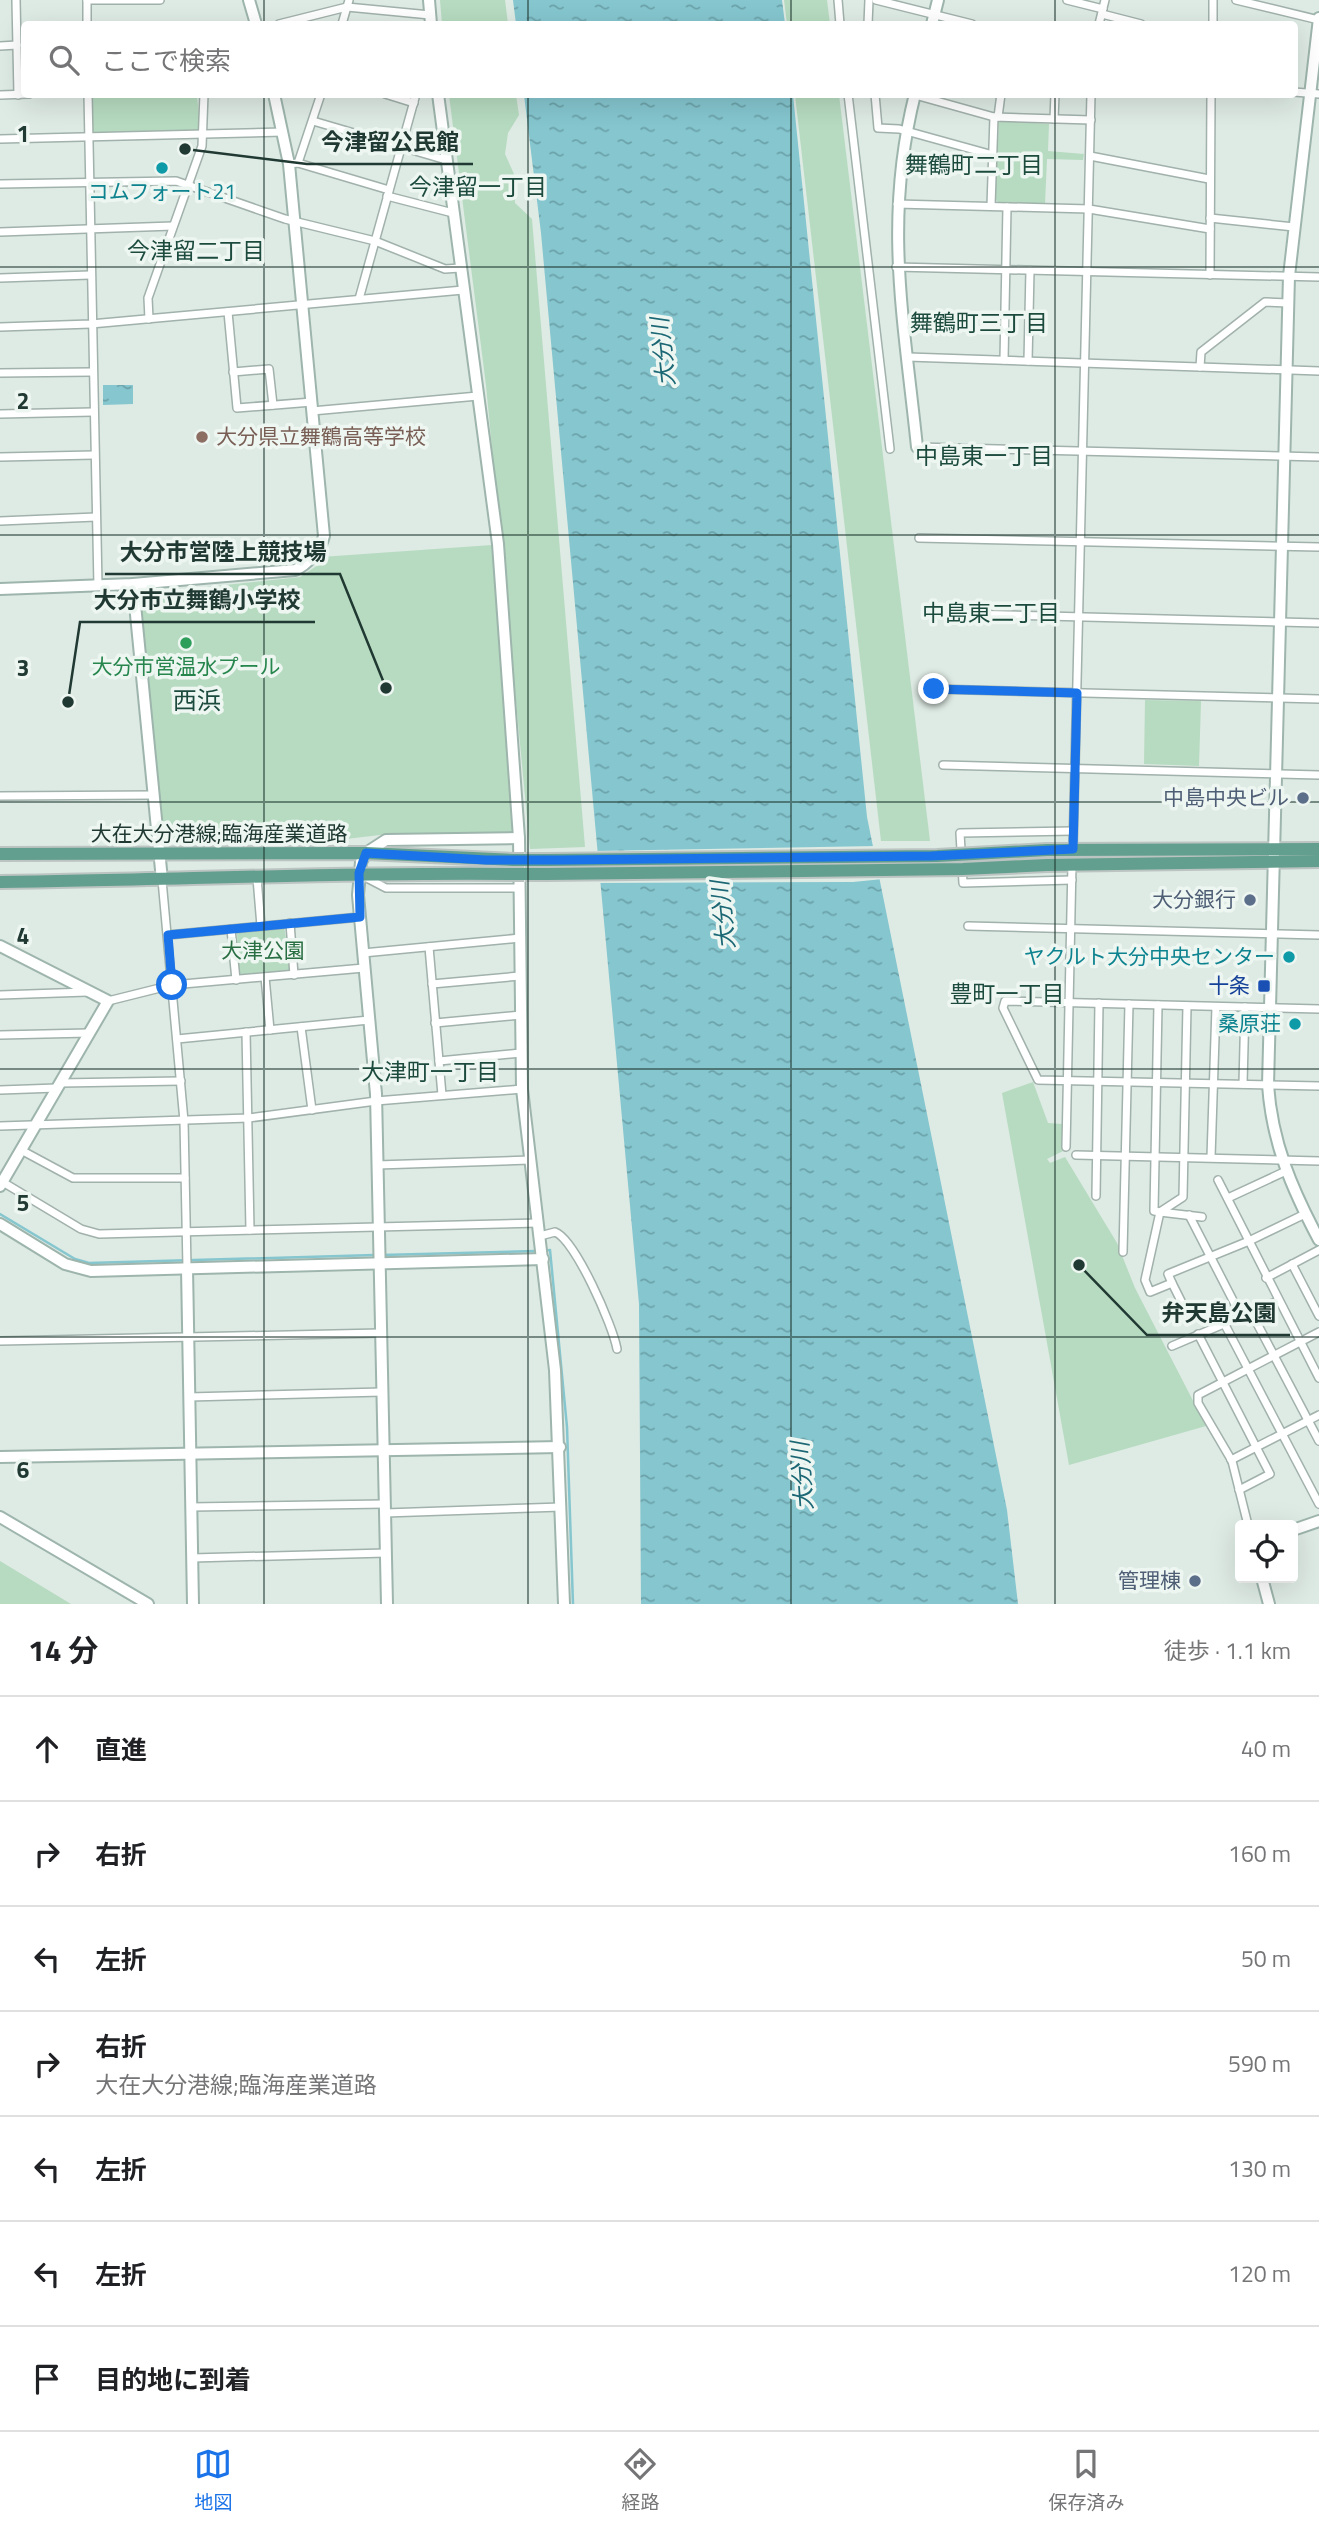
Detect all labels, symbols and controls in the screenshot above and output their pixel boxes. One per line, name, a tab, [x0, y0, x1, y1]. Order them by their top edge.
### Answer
search box	[21, 21, 1298, 98]
icon: search	[45, 41, 83, 79]
text: ここで検索	[101, 41, 231, 80]
text: 1	[17, 116, 29, 151]
callout: 今津留公民館	[307, 120, 473, 164]
text: 今津留公民館	[321, 124, 459, 159]
district label: 舞鶴町二丁目	[905, 147, 1043, 182]
marker: コムフォート21	[154, 160, 170, 176]
district label: 今津留一丁目	[409, 169, 547, 204]
place label: コムフォート21	[88, 175, 236, 207]
district label: 今津留二丁目	[127, 233, 265, 268]
district label: 舞鶴町三丁目	[910, 305, 1048, 340]
water label: 大分川	[641, 313, 684, 388]
text: 2	[17, 383, 29, 418]
place label: 大分県立舞鶴高等学校	[216, 420, 426, 452]
marker: 大分県立舞鶴高等学校	[194, 429, 210, 445]
district label: 中島東一丁目	[915, 438, 1053, 473]
callout: 大分市営陸上競技場	[105, 530, 340, 574]
text: 大分市営陸上競技場	[120, 534, 327, 569]
callout: 大分市立舞鶴小学校	[80, 578, 315, 622]
text: 大分市立舞鶴小学校	[94, 582, 301, 617]
district label: 中島東二丁目	[922, 595, 1060, 630]
marker: 大分市営温水プール	[178, 635, 194, 651]
text: 3	[17, 650, 29, 685]
place label: 大分市営温水プール	[92, 650, 281, 682]
route end	[918, 673, 949, 704]
district label: 西浜	[173, 682, 221, 718]
place label: 中島中央ビル	[1163, 781, 1289, 813]
marker: 中島中央ビル	[1295, 790, 1311, 806]
street label: 大在大分港線;臨海産業道路	[90, 817, 348, 849]
water label: 大分川	[701, 876, 744, 951]
place label: 大分銀行	[1152, 883, 1236, 915]
marker: 大分銀行	[1242, 892, 1258, 908]
text: 4	[17, 918, 29, 953]
park label: 大津公園	[221, 934, 305, 966]
place label: ヤクルト大分中央センター	[1024, 940, 1275, 972]
marker: ヤクルト大分中央センター	[1281, 949, 1297, 965]
route start	[156, 969, 187, 1000]
place label: 十条	[1208, 969, 1250, 1001]
district label: 豊町一丁目	[950, 976, 1065, 1011]
marker: 十条	[1256, 978, 1272, 994]
place label: 桑原荘	[1218, 1007, 1281, 1039]
marker: 桑原荘	[1287, 1016, 1303, 1032]
district label: 大津町一丁目	[361, 1054, 499, 1089]
text: 5	[17, 1185, 29, 1220]
callout: 弁天島公園	[1147, 1291, 1290, 1335]
text: 弁天島公園	[1162, 1295, 1277, 1330]
water label: 大分川	[781, 1437, 821, 1512]
text: 6	[17, 1452, 30, 1487]
map controls	[1235, 1520, 1298, 1583]
button: locate	[1235, 1520, 1298, 1583]
place label: 管理棟	[1118, 1564, 1181, 1596]
marker: 管理棟	[1187, 1573, 1203, 1589]
text: 14 分	[28, 1627, 98, 1673]
text: 徒歩 · 1.1 km	[1164, 1633, 1291, 1668]
icon: ahead	[28, 1730, 66, 1768]
text: 直進	[95, 1730, 147, 1769]
text: 40 m	[1241, 1731, 1291, 1766]
icon: right	[28, 1835, 66, 1873]
text: 右折	[95, 1835, 147, 1874]
text: 160 m	[1228, 1836, 1291, 1871]
icon: left	[28, 1940, 66, 1978]
text: 左折	[95, 1940, 147, 1979]
text: 50 m	[1241, 1941, 1291, 1976]
text: 右折	[95, 2027, 147, 2066]
icon: right	[28, 2045, 66, 2083]
text: 590 m	[1228, 2046, 1291, 2081]
text: 大在大分港線;臨海産業道路	[95, 2067, 377, 2102]
icon: left	[28, 2150, 66, 2188]
text: 左折	[95, 2150, 147, 2189]
text: 130 m	[1228, 2151, 1291, 2186]
icon: left	[28, 2255, 66, 2293]
text: 左折	[95, 2255, 147, 2294]
text: 120 m	[1228, 2256, 1291, 2291]
icon: arrive	[28, 2360, 66, 2398]
text: 目的地に到着	[95, 2360, 251, 2399]
tab: 地図	[194, 2445, 233, 2516]
tab: 経路	[621, 2445, 660, 2516]
tab: 保存済み	[1048, 2445, 1125, 2516]

